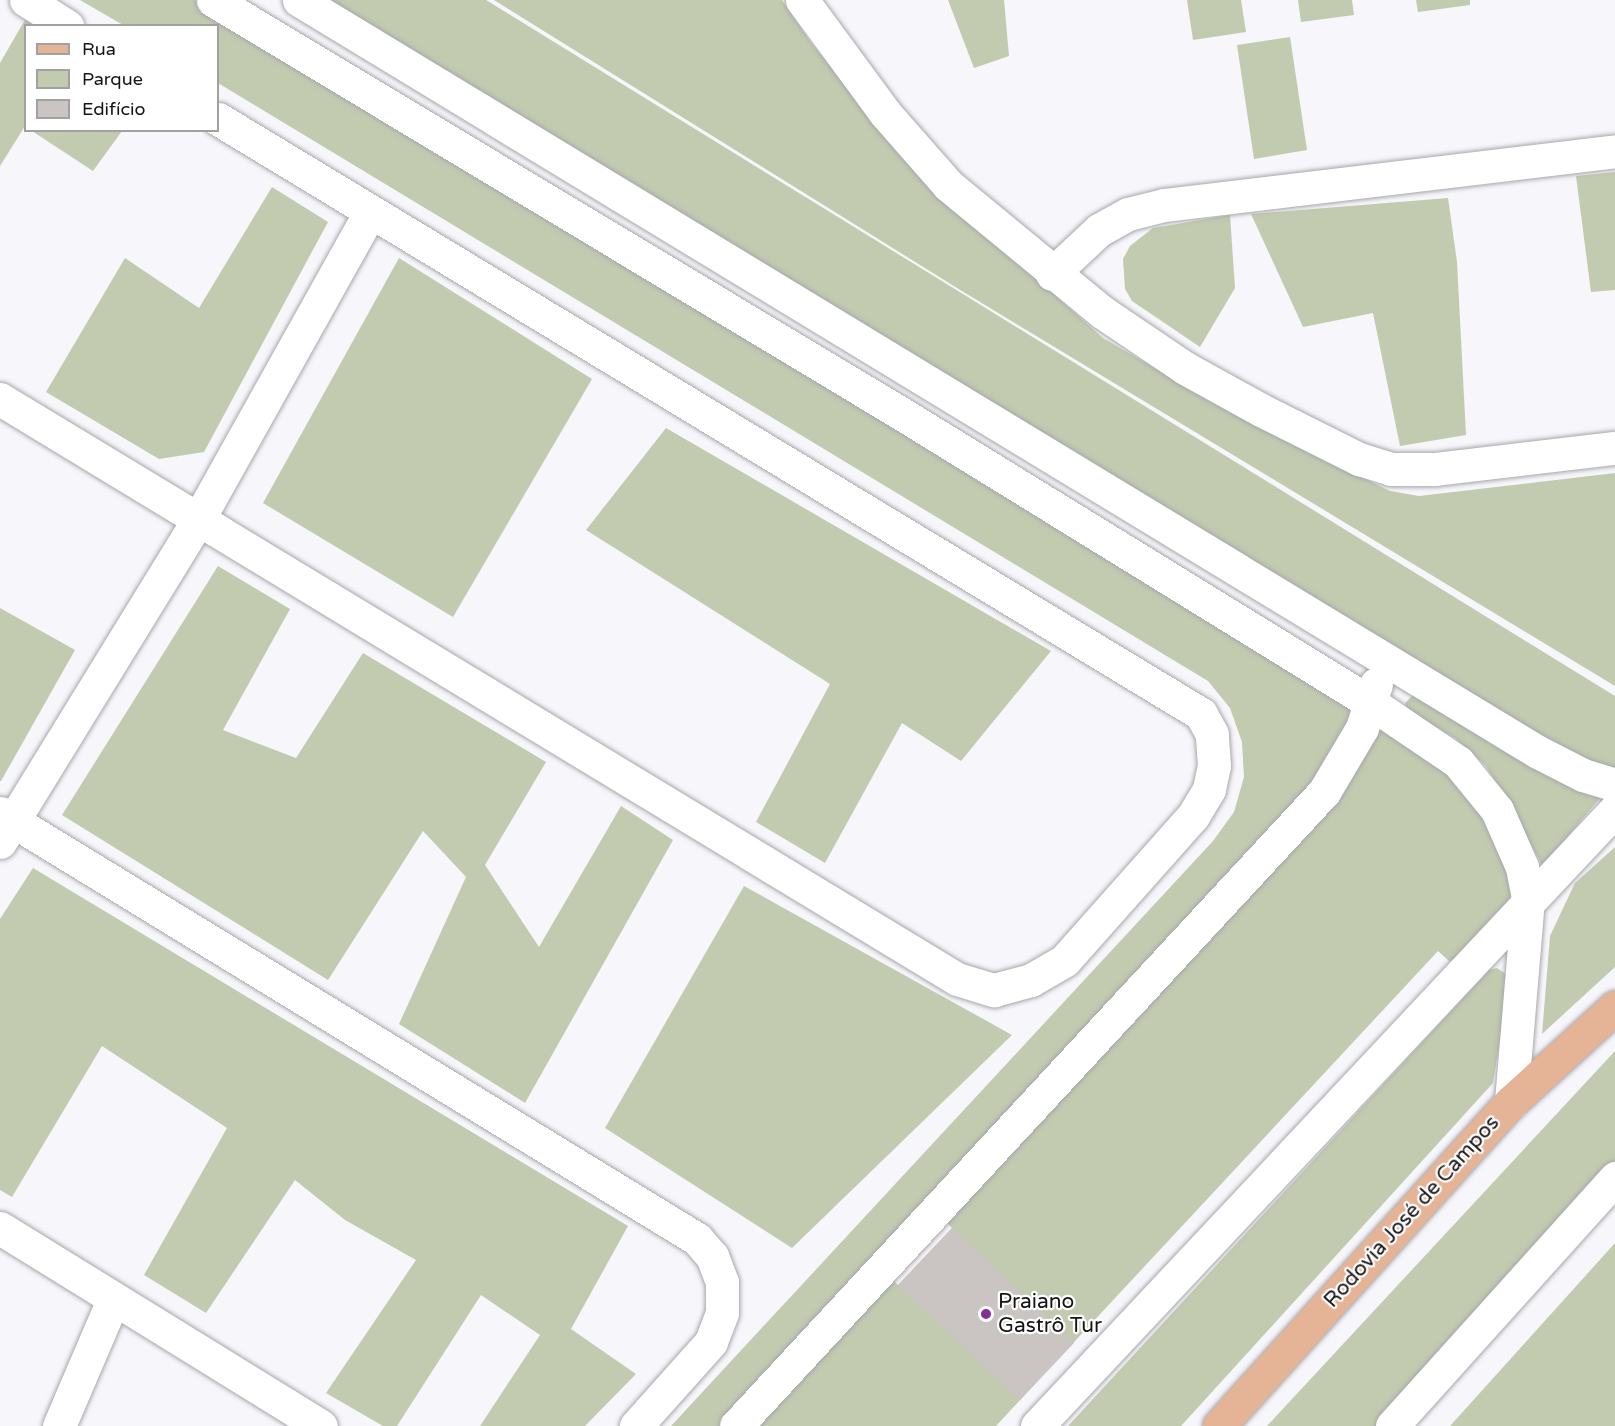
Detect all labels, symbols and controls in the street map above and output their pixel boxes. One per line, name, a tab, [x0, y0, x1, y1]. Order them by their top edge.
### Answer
legend	[24, 24, 219, 132]
text: Rua	[82, 38, 116, 60]
text: Parque	[82, 68, 143, 90]
text: Edifício	[82, 98, 145, 120]
street label: Rodovia José de Campos	[1319, 1111, 1505, 1313]
place label: Praiano Gastrô Tur	[998, 1289, 1102, 1339]
marker: Praiano Gastrô Tur	[979, 1307, 993, 1321]

